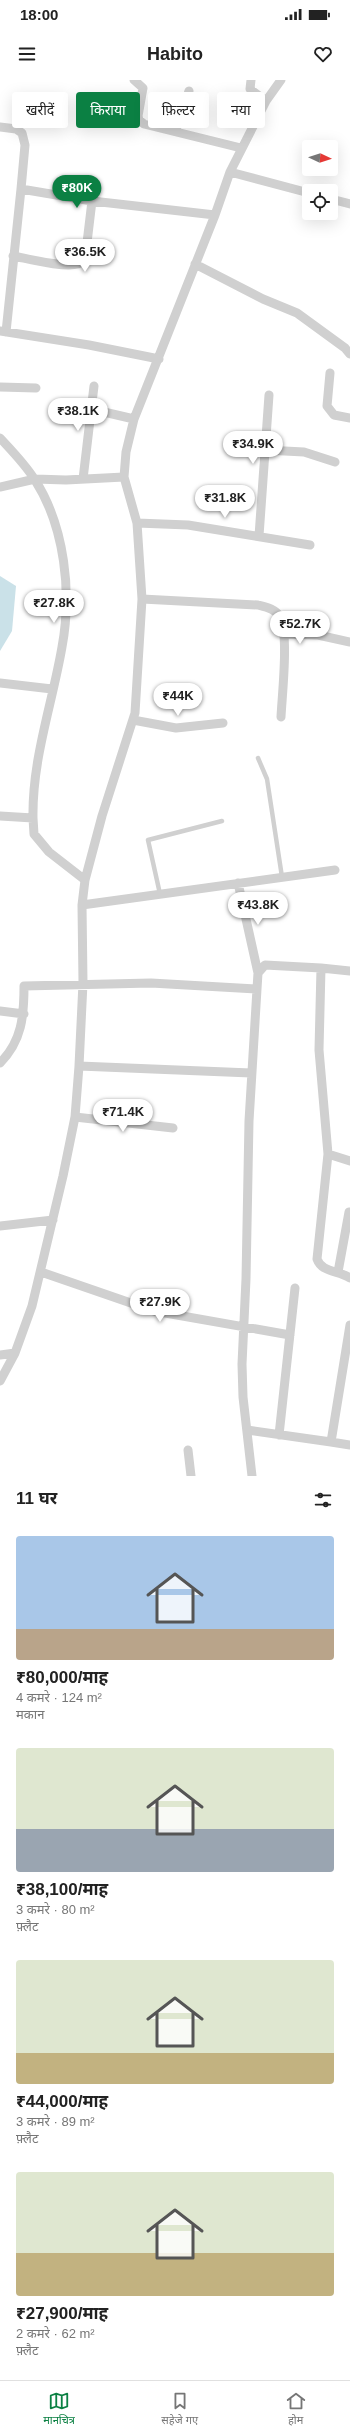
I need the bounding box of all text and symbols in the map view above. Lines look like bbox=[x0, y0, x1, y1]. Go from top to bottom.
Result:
text: 18:00 bbox=[20, 6, 58, 23]
icon: menu bbox=[16, 43, 38, 65]
icon: heart bbox=[312, 43, 334, 65]
text: Habito bbox=[147, 44, 203, 64]
chip: खरीदें bbox=[12, 92, 68, 128]
chip: किराया bbox=[76, 92, 140, 128]
chip: फ़िल्टर bbox=[148, 92, 209, 128]
chip: नया bbox=[217, 92, 265, 128]
north arrow bbox=[302, 140, 338, 176]
map controls bbox=[302, 140, 338, 220]
pin: ₹80K bbox=[53, 175, 101, 209]
text: ₹80K bbox=[61, 180, 93, 195]
button: locate bbox=[302, 184, 338, 220]
pin: ₹36.5K bbox=[52, 239, 118, 273]
text: ₹36.5K bbox=[64, 244, 106, 259]
pin: ₹38.1K bbox=[45, 398, 111, 432]
text: ₹38.1K bbox=[57, 403, 99, 418]
pin: ₹34.9K bbox=[220, 431, 286, 465]
text: ₹34.9K bbox=[232, 436, 274, 451]
pin: ₹31.8K bbox=[192, 485, 258, 519]
text: ₹31.8K bbox=[204, 490, 246, 505]
pin: ₹27.8K bbox=[21, 590, 87, 624]
text: ₹27.8K bbox=[33, 595, 75, 610]
pin: ₹52.7K bbox=[267, 611, 333, 645]
text: ₹52.7K bbox=[279, 616, 321, 631]
pin: ₹44K bbox=[154, 683, 202, 717]
text: ₹44K bbox=[162, 688, 194, 703]
pin: ₹43.8K bbox=[225, 892, 291, 926]
text: ₹43.8K bbox=[237, 897, 279, 912]
pin: ₹71.4K bbox=[90, 1099, 156, 1133]
text: ₹71.4K bbox=[102, 1104, 144, 1119]
pin: ₹27.9K bbox=[127, 1289, 193, 1323]
text: ₹27.9K bbox=[139, 1294, 181, 1309]
text: 11 घर bbox=[16, 1489, 57, 1508]
icon: filters bbox=[312, 1489, 334, 1511]
icon: home bbox=[139, 1562, 211, 1634]
text: ₹80,000/माह bbox=[16, 1668, 108, 1687]
text: 4 कमरे · 124 m² bbox=[16, 1690, 102, 1705]
text: मकान bbox=[16, 1707, 44, 1722]
icon: home bbox=[139, 1774, 211, 1846]
text: ₹38,100/माह bbox=[16, 1880, 108, 1899]
text: 3 कमरे · 80 m² bbox=[16, 1902, 95, 1917]
text: फ़्लैट bbox=[16, 1919, 39, 1934]
icon: home bbox=[139, 1986, 211, 2058]
text: ₹44,000/माह bbox=[16, 2092, 108, 2111]
text: 3 कमरे · 89 m² bbox=[16, 2114, 95, 2129]
text: फ़्लैट bbox=[16, 2131, 39, 2146]
icon: home bbox=[139, 2198, 211, 2270]
text: ₹27,900/माह bbox=[16, 2304, 108, 2323]
text: 2 कमरे · 62 m² bbox=[16, 2326, 95, 2341]
text: फ़्लैट bbox=[16, 2343, 39, 2358]
tab: मानचित्र bbox=[43, 2390, 75, 2428]
tab: सहेजे गए bbox=[161, 2390, 198, 2428]
tab: होम bbox=[285, 2390, 307, 2428]

